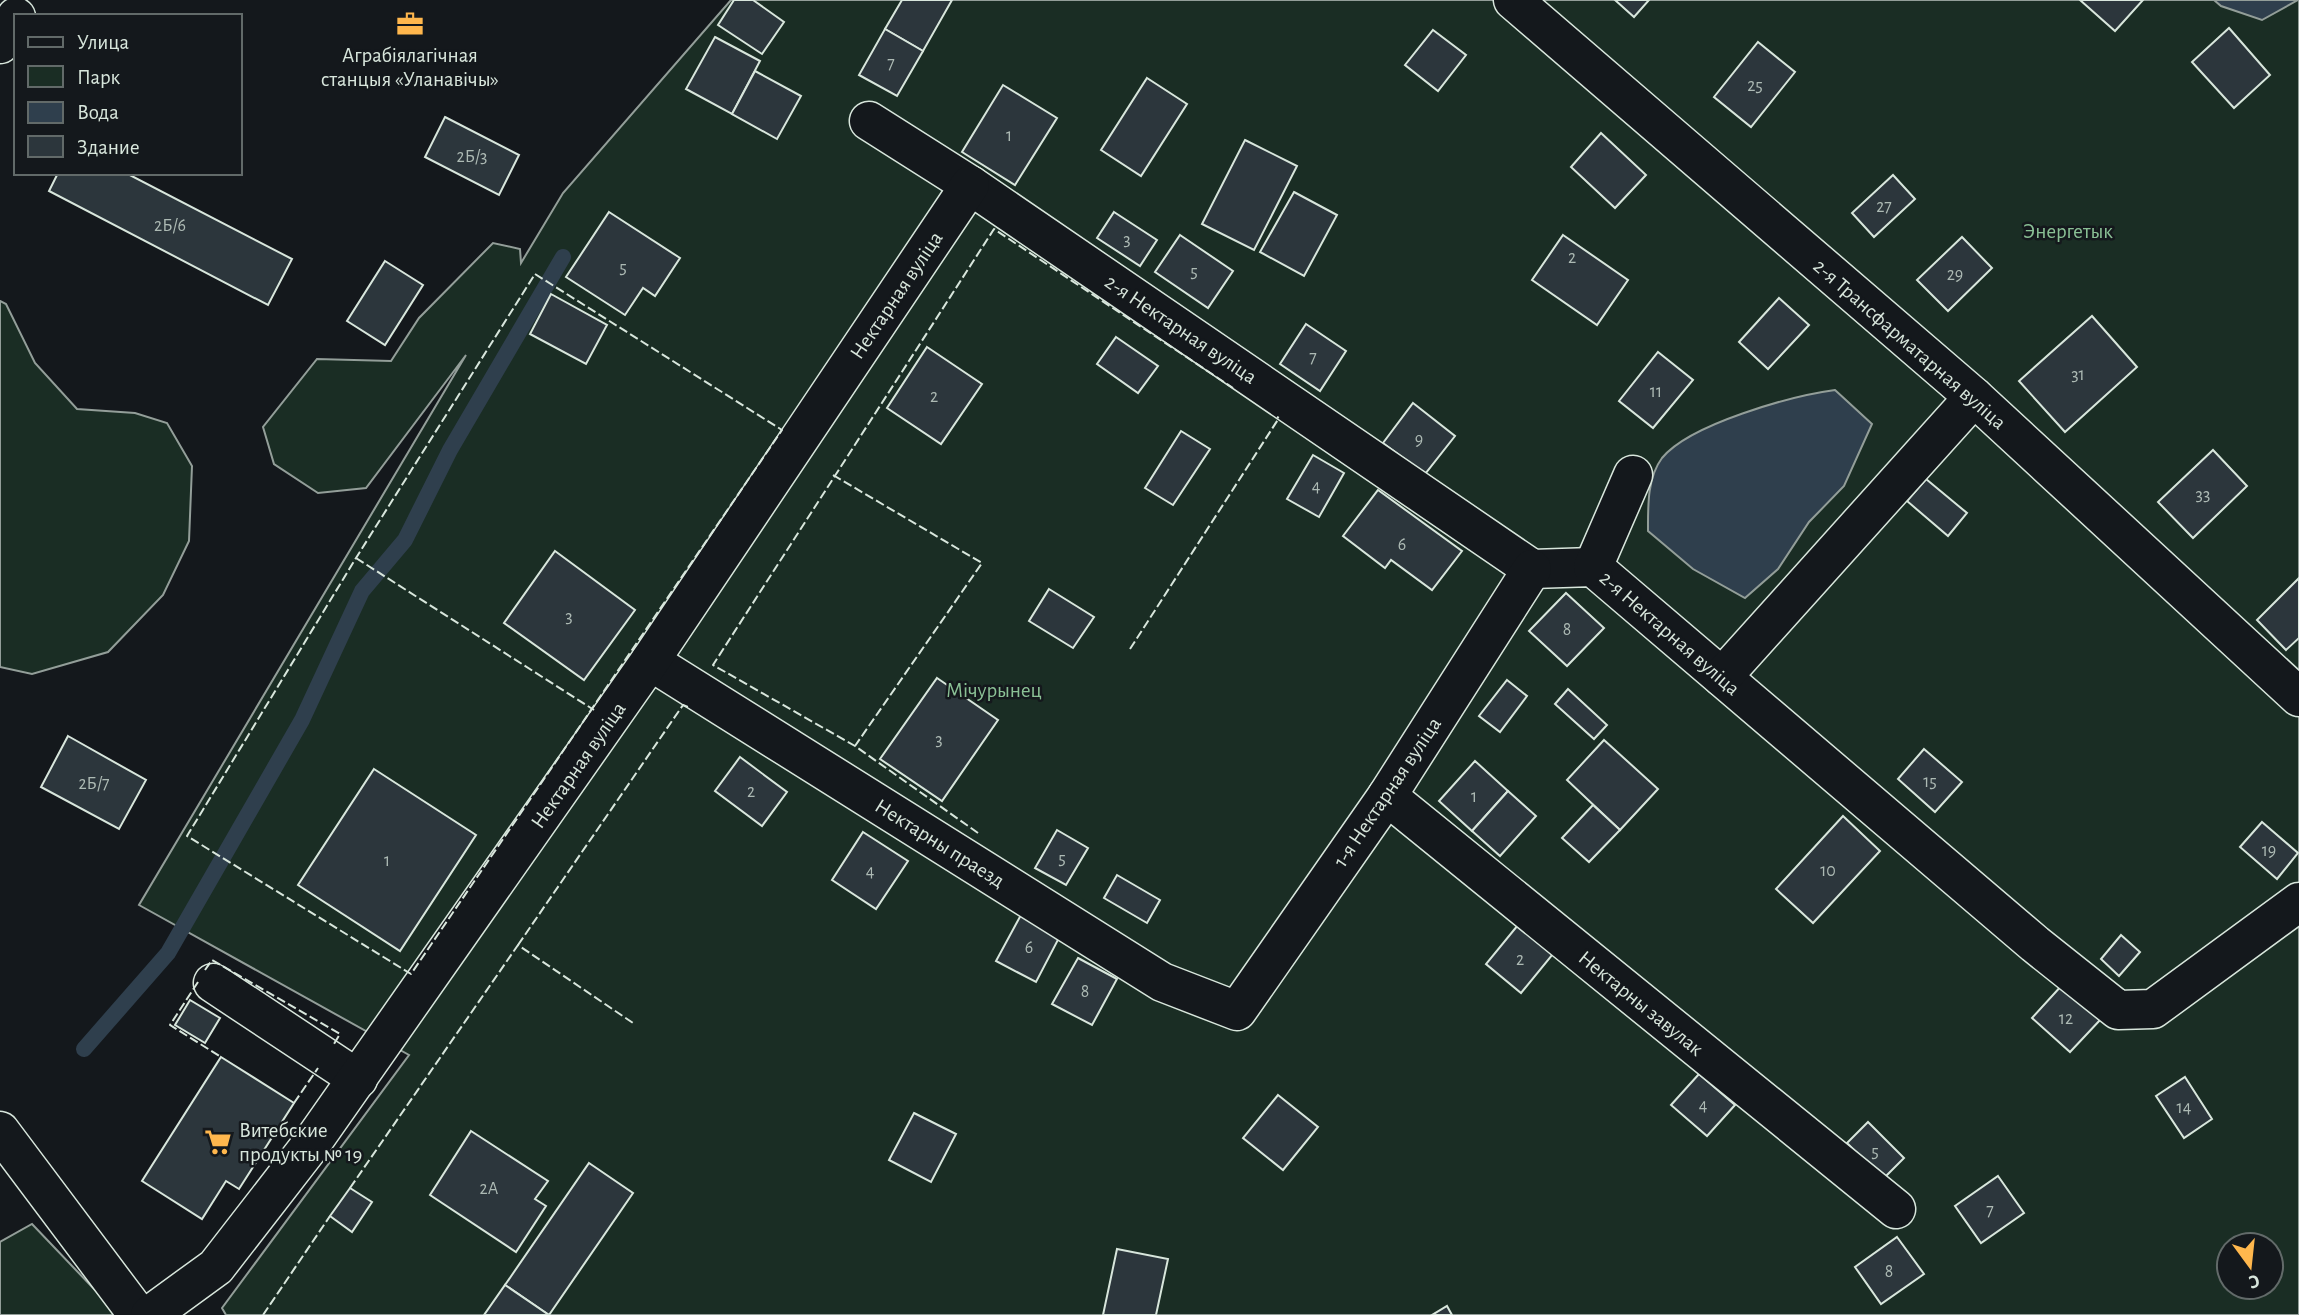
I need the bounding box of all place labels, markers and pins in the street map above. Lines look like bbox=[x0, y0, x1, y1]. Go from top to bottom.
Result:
office icon: Аграбіялагічная станцыя «Уланавічы» bbox=[395, 9, 425, 39]
place label: Аграбіялагічная станцыя «Уланавічы» bbox=[321, 45, 499, 90]
place label: Витебские продукты № 19 bbox=[239, 1120, 362, 1165]
supermarket icon: Витебские продукты № 19 bbox=[203, 1127, 233, 1157]

